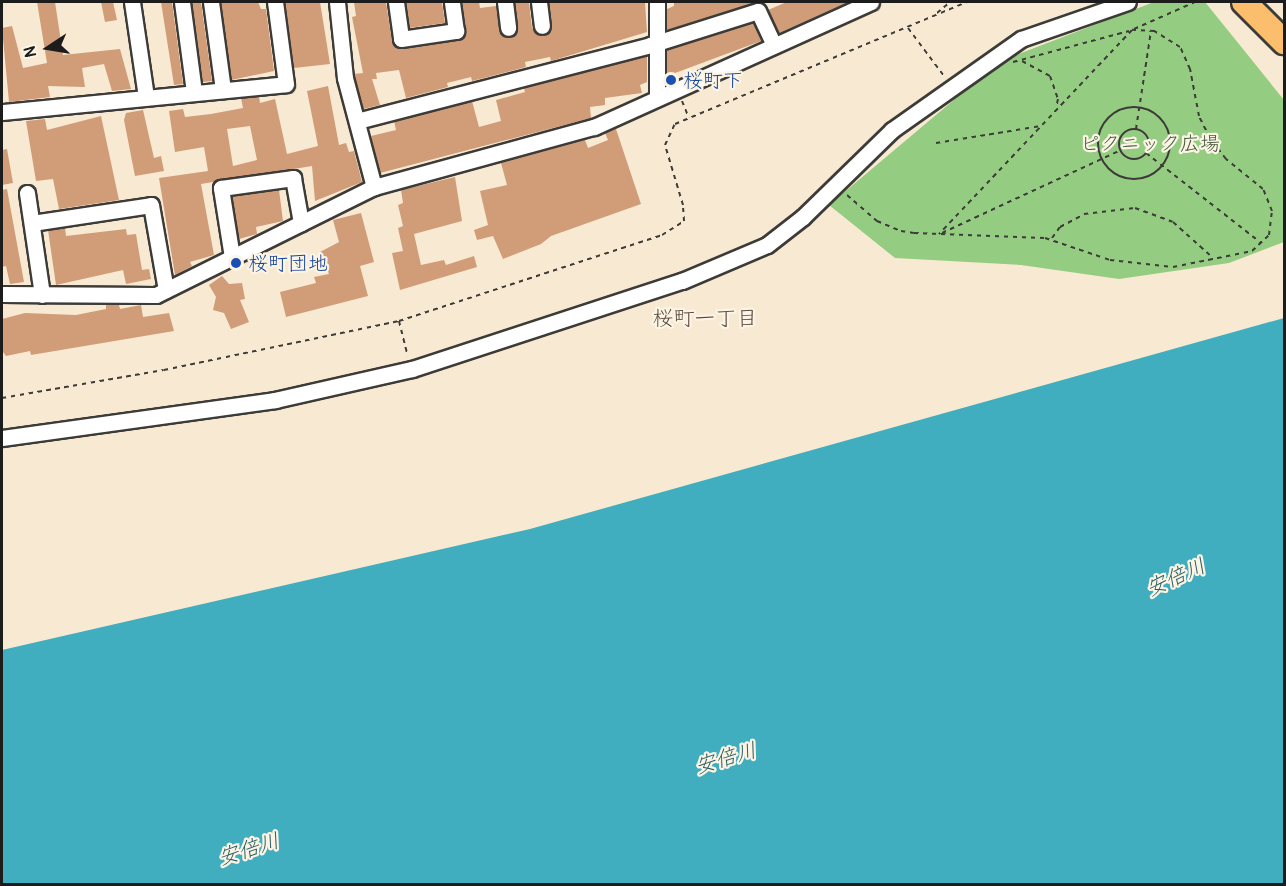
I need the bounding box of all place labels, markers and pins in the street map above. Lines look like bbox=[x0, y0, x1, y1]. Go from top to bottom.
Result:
place label: 桜町下 bbox=[683, 68, 743, 92]
marker: 桜町下 bbox=[664, 73, 678, 87]
place label: 桜町団地 bbox=[248, 251, 328, 275]
marker: 桜町団地 bbox=[229, 256, 243, 270]

